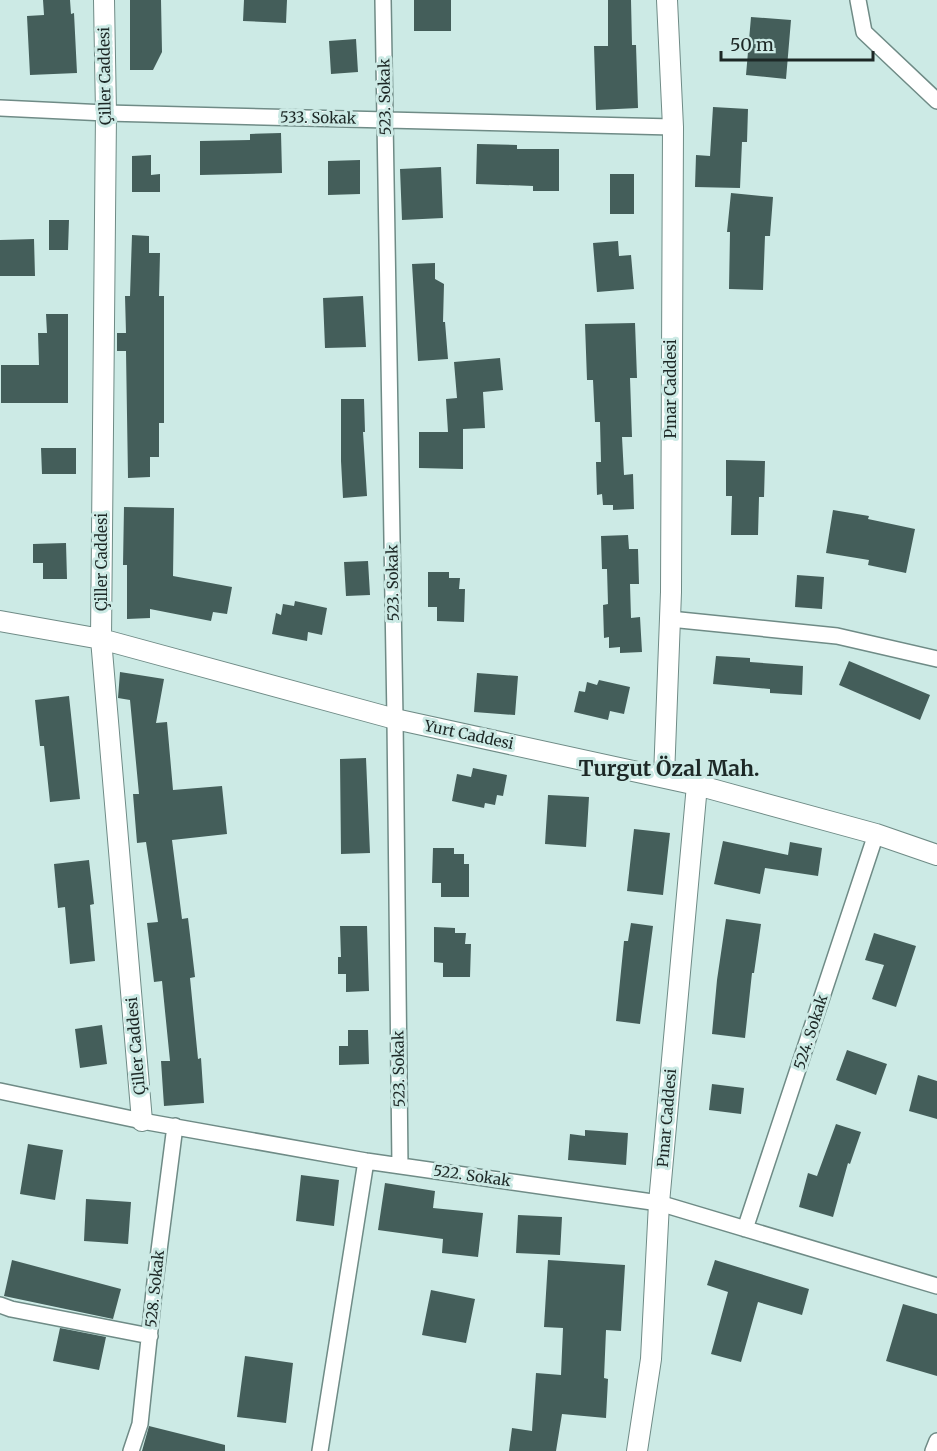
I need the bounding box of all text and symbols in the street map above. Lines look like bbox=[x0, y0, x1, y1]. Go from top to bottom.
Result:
scale bar bbox=[721, 24, 872, 62]
street label: Çiller Caddesi bbox=[94, 27, 115, 125]
text: 50 m bbox=[730, 33, 774, 56]
street label: 523. Sokak bbox=[374, 58, 395, 135]
street label: 533. Sokak bbox=[280, 107, 357, 128]
street label: Pınar Caddesi bbox=[661, 339, 680, 439]
street label: Çiller Caddesi bbox=[92, 513, 111, 611]
street label: 523. Sokak bbox=[382, 544, 403, 621]
street label: Yurt Caddesi bbox=[422, 716, 516, 753]
district label: Turgut Özal Mah. bbox=[578, 755, 760, 782]
street label: 524. Sokak bbox=[790, 992, 832, 1072]
street label: Çiller Caddesi bbox=[122, 996, 149, 1096]
street label: 523. Sokak bbox=[388, 1030, 409, 1107]
street label: Pınar Caddesi bbox=[653, 1068, 680, 1168]
street label: 522. Sokak bbox=[432, 1161, 512, 1190]
street label: 528. Sokak bbox=[141, 1249, 168, 1329]

